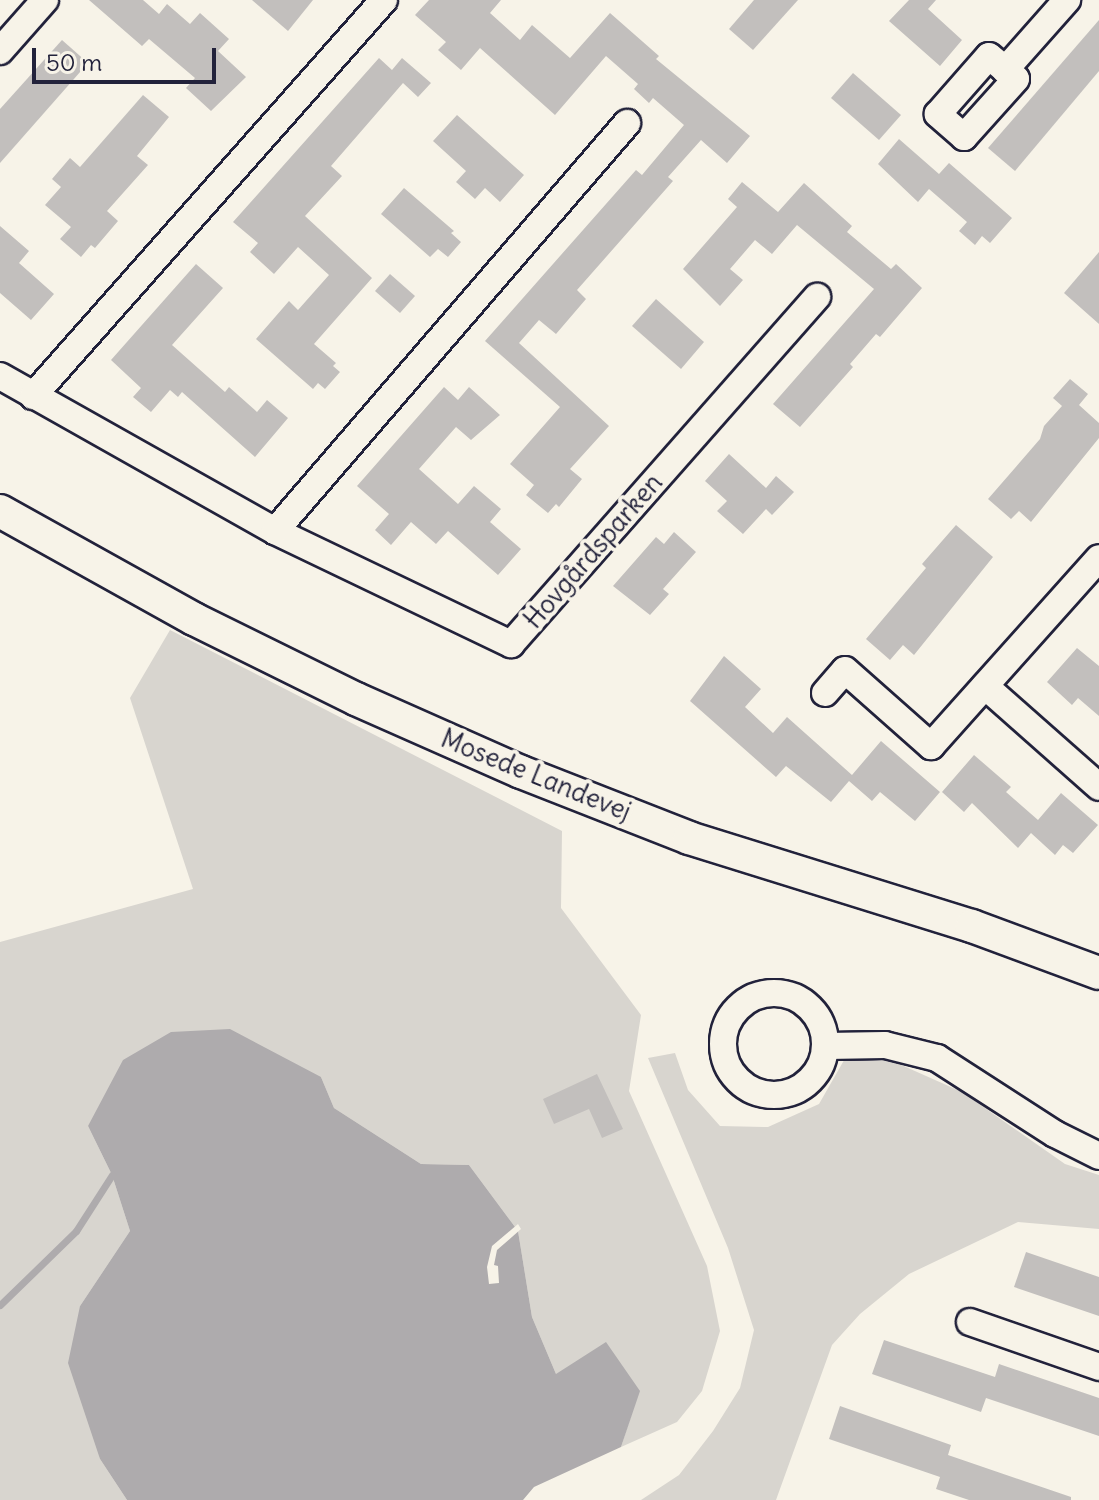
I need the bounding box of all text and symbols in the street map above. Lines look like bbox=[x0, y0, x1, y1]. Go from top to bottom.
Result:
scale bar bbox=[36, 32, 220, 82]
text: 50 m bbox=[46, 47, 102, 77]
street label: Hovgårdsparken bbox=[517, 467, 669, 635]
street label: Mosede Landevej bbox=[436, 723, 636, 827]

